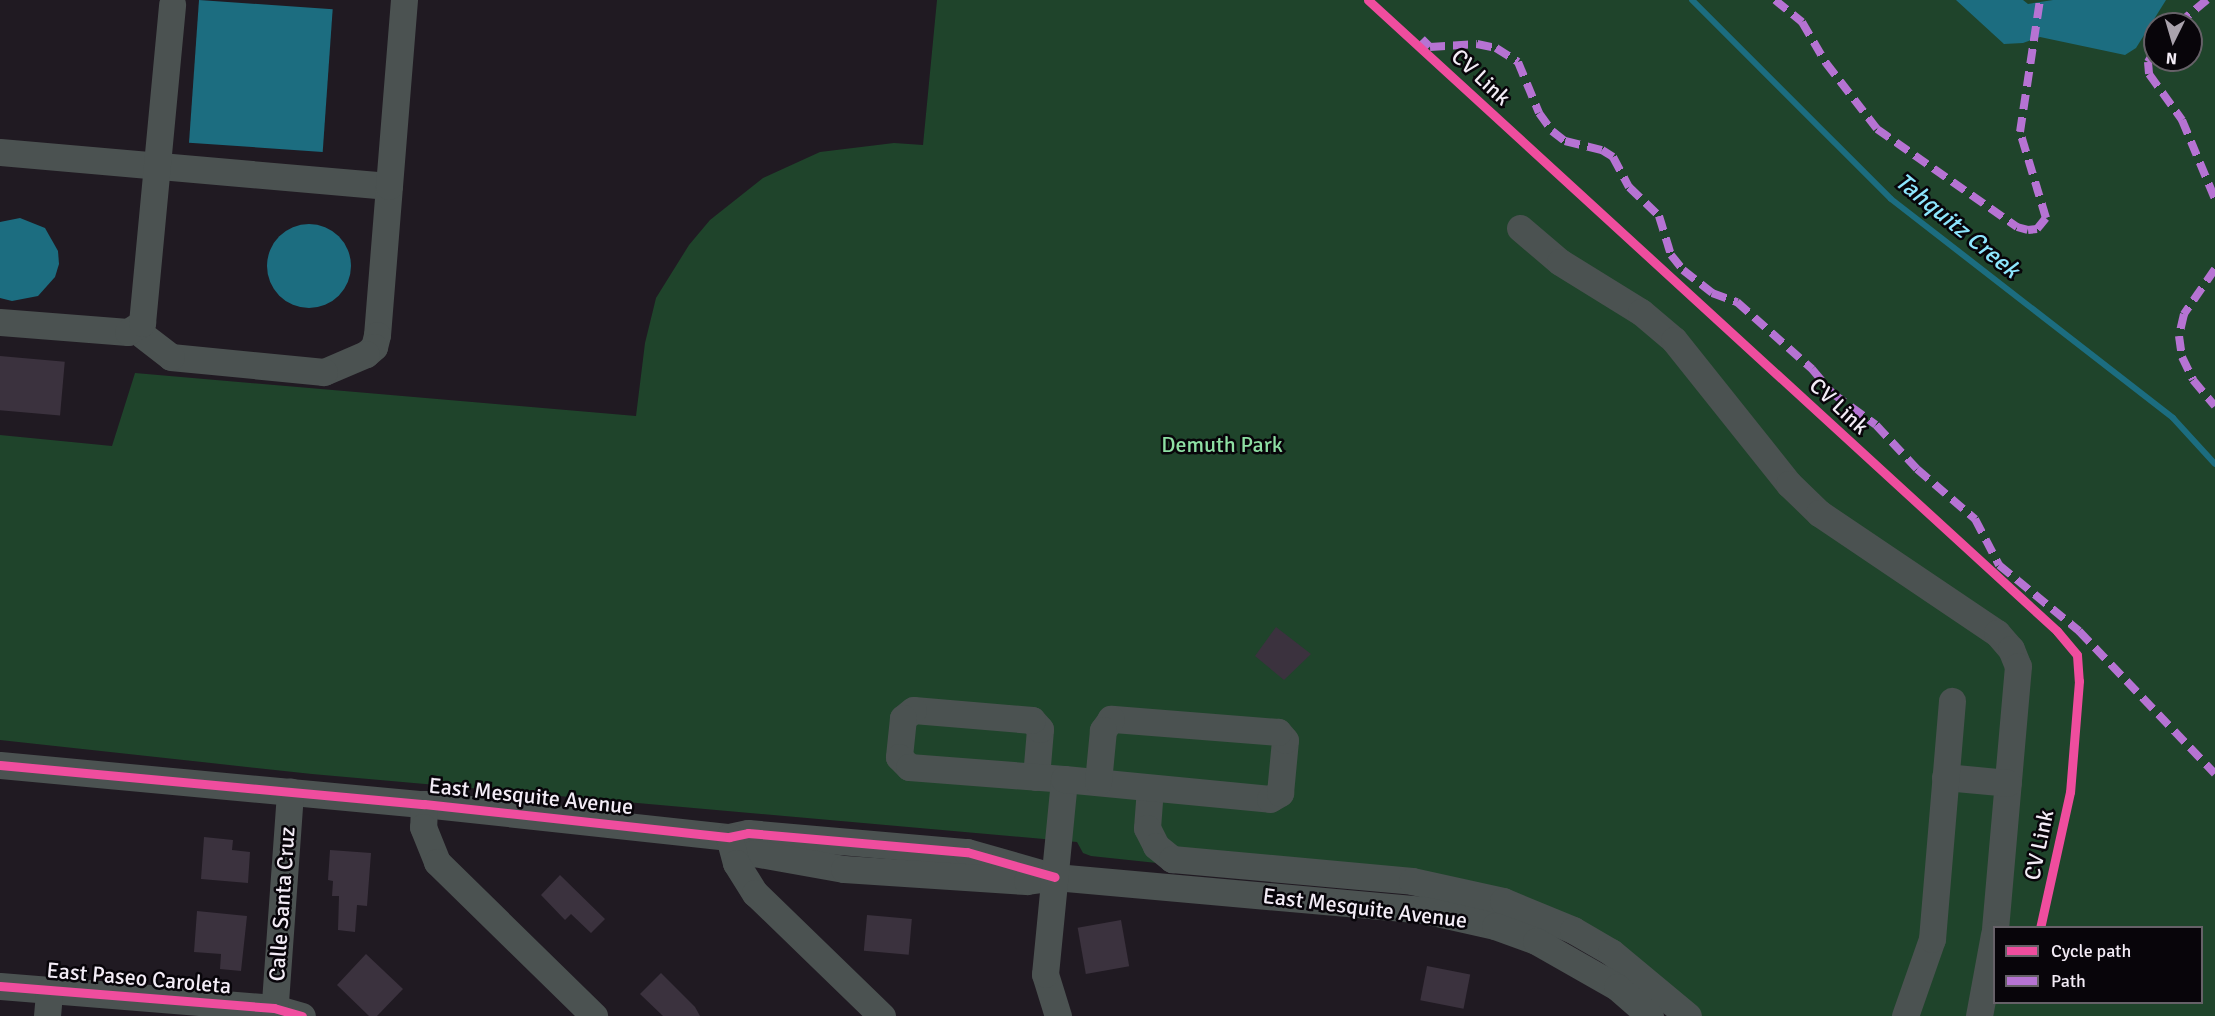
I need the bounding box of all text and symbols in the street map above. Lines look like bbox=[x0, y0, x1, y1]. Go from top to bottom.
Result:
north arrow bbox=[2143, 12, 2203, 72]
street label: CV Link bbox=[1446, 43, 1516, 111]
text: N bbox=[2165, 47, 2178, 68]
water label: Tahquitz Creek bbox=[1889, 167, 2025, 285]
street label: CV Link bbox=[1804, 372, 1874, 440]
park label: Demuth Park bbox=[1161, 432, 1283, 458]
street label: East Mesquite Avenue bbox=[427, 772, 635, 820]
street label: CV Link bbox=[2019, 807, 2059, 883]
street label: Calle Santa Cruz bbox=[263, 826, 301, 982]
street label: East Mesquite Avenue bbox=[1261, 882, 1469, 934]
legend bbox=[1993, 926, 2203, 1004]
text: Cycle path bbox=[2051, 940, 2131, 962]
street label: East Paseo Caroleta bbox=[46, 957, 232, 999]
text: Path bbox=[2051, 970, 2086, 992]

